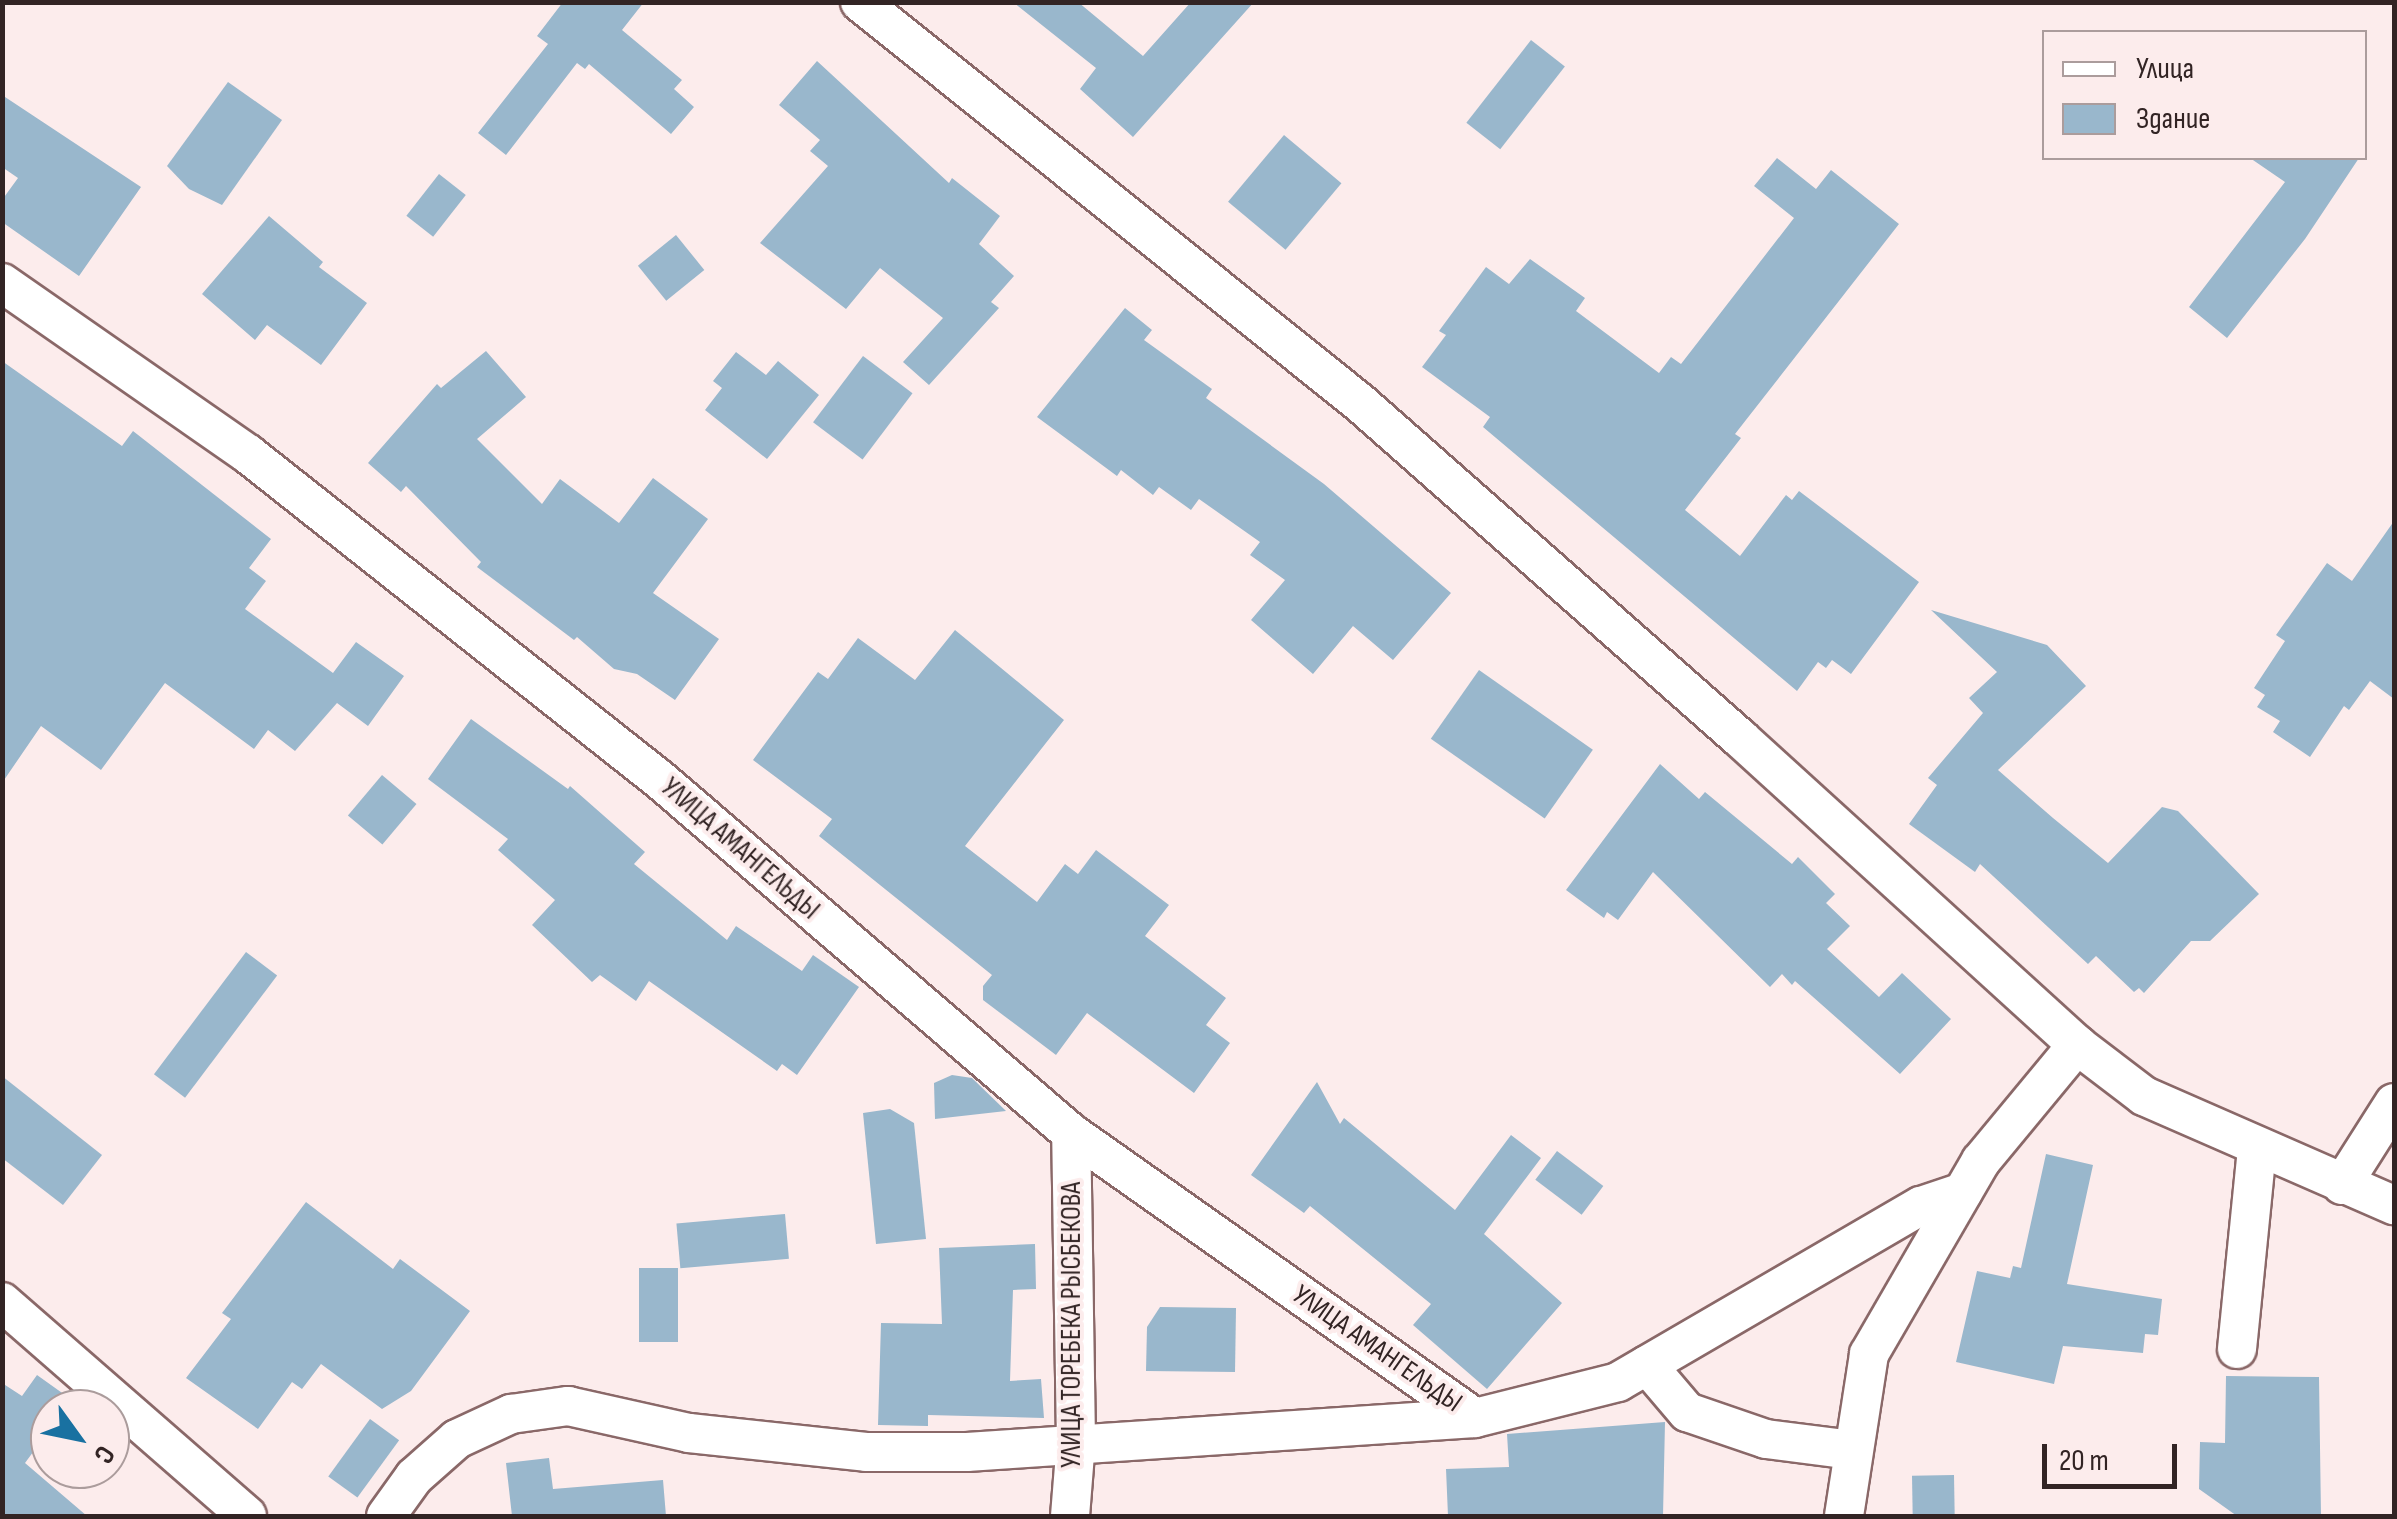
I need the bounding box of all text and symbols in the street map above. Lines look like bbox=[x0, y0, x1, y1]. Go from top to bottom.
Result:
legend bbox=[2042, 30, 2367, 160]
text: Улица bbox=[2136, 51, 2194, 87]
text: Здание bbox=[2136, 101, 2210, 137]
street label: УЛИЦА АМАНГЕЛЬДЫ bbox=[654, 771, 826, 927]
street label: УЛИЦА ТОРЕБЕКА РЫСБЕКОВА bbox=[1055, 1182, 1089, 1468]
street label: УЛИЦА АМАНГЕЛЬДЫ bbox=[1286, 1278, 1468, 1420]
north arrow bbox=[30, 1389, 130, 1489]
scale bar bbox=[2047, 1424, 2182, 1486]
text: С bbox=[86, 1440, 122, 1470]
text: 20 m bbox=[2059, 1443, 2109, 1479]

